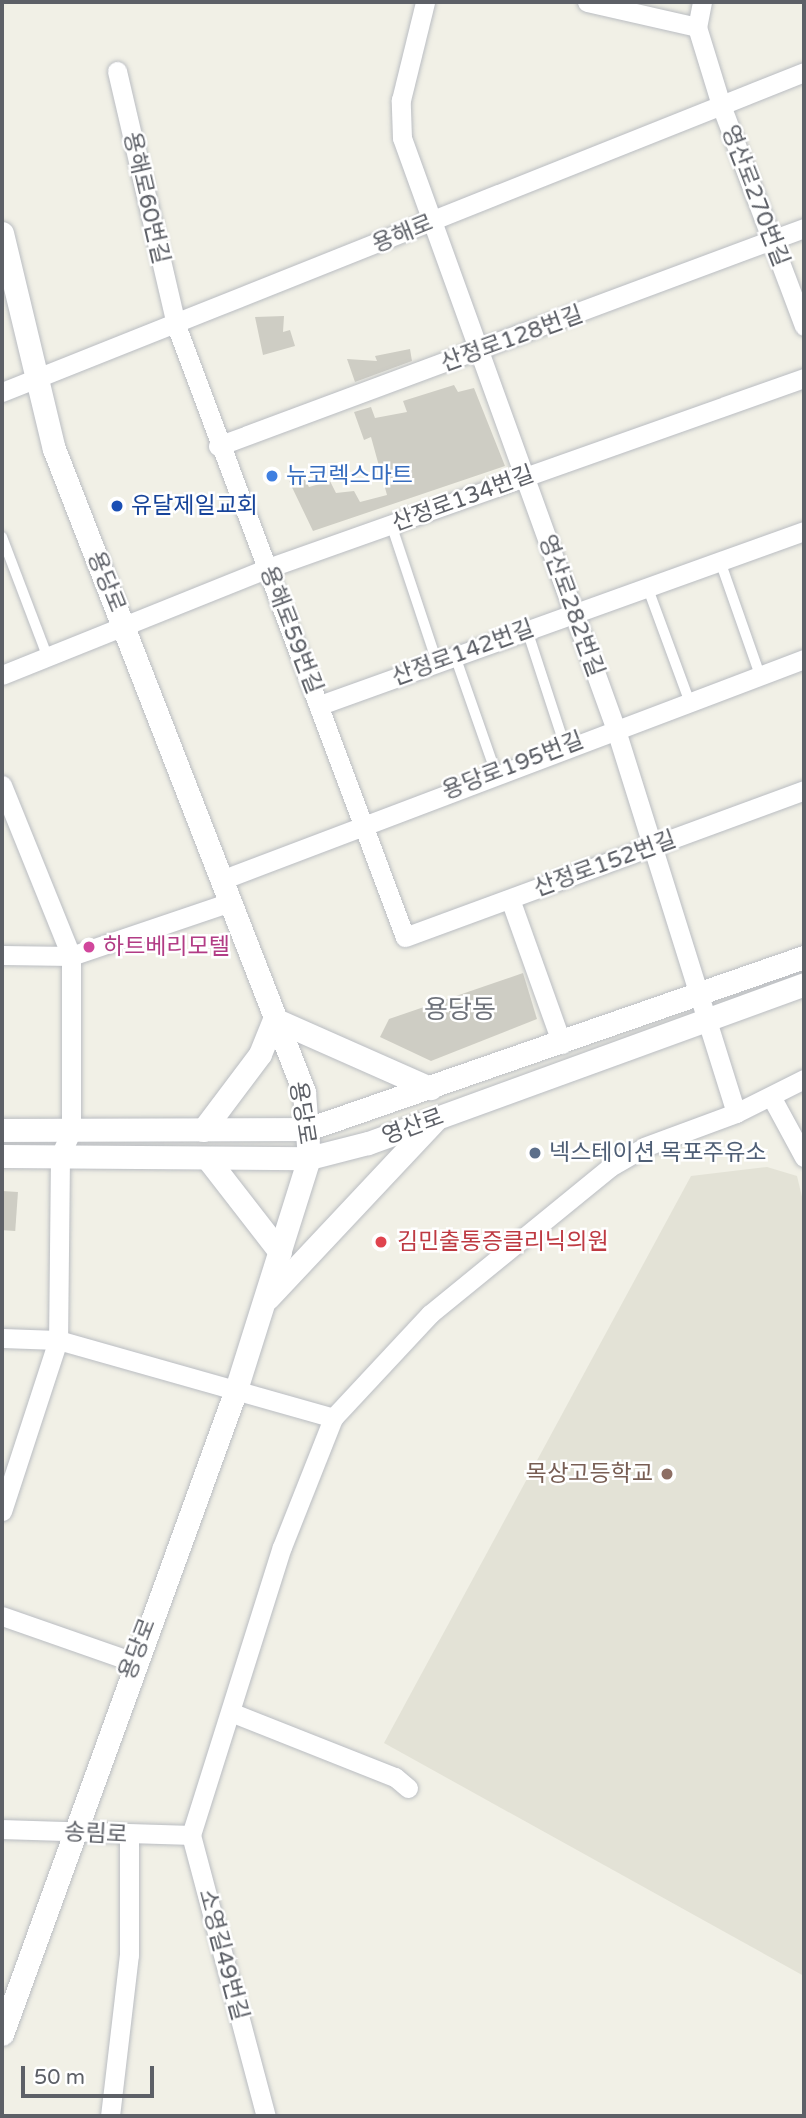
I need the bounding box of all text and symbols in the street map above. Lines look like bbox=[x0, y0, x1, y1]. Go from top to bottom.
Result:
street label: 영산로270번길 bbox=[715, 121, 795, 271]
street label: 용해로60번길 bbox=[117, 129, 175, 267]
street label: 용해로 bbox=[368, 209, 438, 259]
street label: 산정로128번길 bbox=[437, 301, 587, 377]
street label: 산정로134번길 bbox=[388, 461, 538, 537]
place label: 뉴코렉스마트 bbox=[286, 462, 413, 490]
marker: 뉴코렉스마트 bbox=[264, 468, 280, 484]
place label: 유달제일교회 bbox=[131, 492, 258, 520]
marker: 유달제일교회 bbox=[109, 498, 125, 514]
street label: 영산로282번길 bbox=[533, 531, 609, 681]
street label: 용당로 bbox=[81, 547, 131, 617]
street label: 용해로59번길 bbox=[254, 562, 328, 698]
street label: 산정로142번길 bbox=[388, 615, 538, 691]
street label: 용당로195번길 bbox=[438, 726, 588, 806]
street label: 산정로152번길 bbox=[530, 826, 680, 902]
place label: 하트베리모텔 bbox=[103, 933, 230, 961]
marker: 하트베리모텔 bbox=[81, 939, 97, 955]
district label: 용당동 bbox=[424, 994, 496, 1026]
street label: 용당로 bbox=[283, 1079, 321, 1147]
street label: 영산로 bbox=[378, 1103, 448, 1151]
place label: 넥스테이션 목포주유소 bbox=[549, 1139, 767, 1167]
marker: 넥스테이션 목포주유소 bbox=[527, 1145, 543, 1161]
place label: 김민출통증클리닉의원 bbox=[397, 1228, 609, 1256]
marker: 김민출통증클리닉의원 bbox=[371, 1232, 391, 1252]
place label: 목상고등학교 bbox=[526, 1460, 653, 1488]
marker: 목상고등학교 bbox=[659, 1466, 675, 1482]
street label: 용당로 bbox=[114, 1614, 162, 1684]
street label: 송림로 bbox=[64, 1819, 128, 1849]
street label: 소영길49번길 bbox=[192, 1886, 254, 2024]
scale bar bbox=[24, 2052, 158, 2096]
text: 50 m bbox=[34, 2065, 85, 2090]

